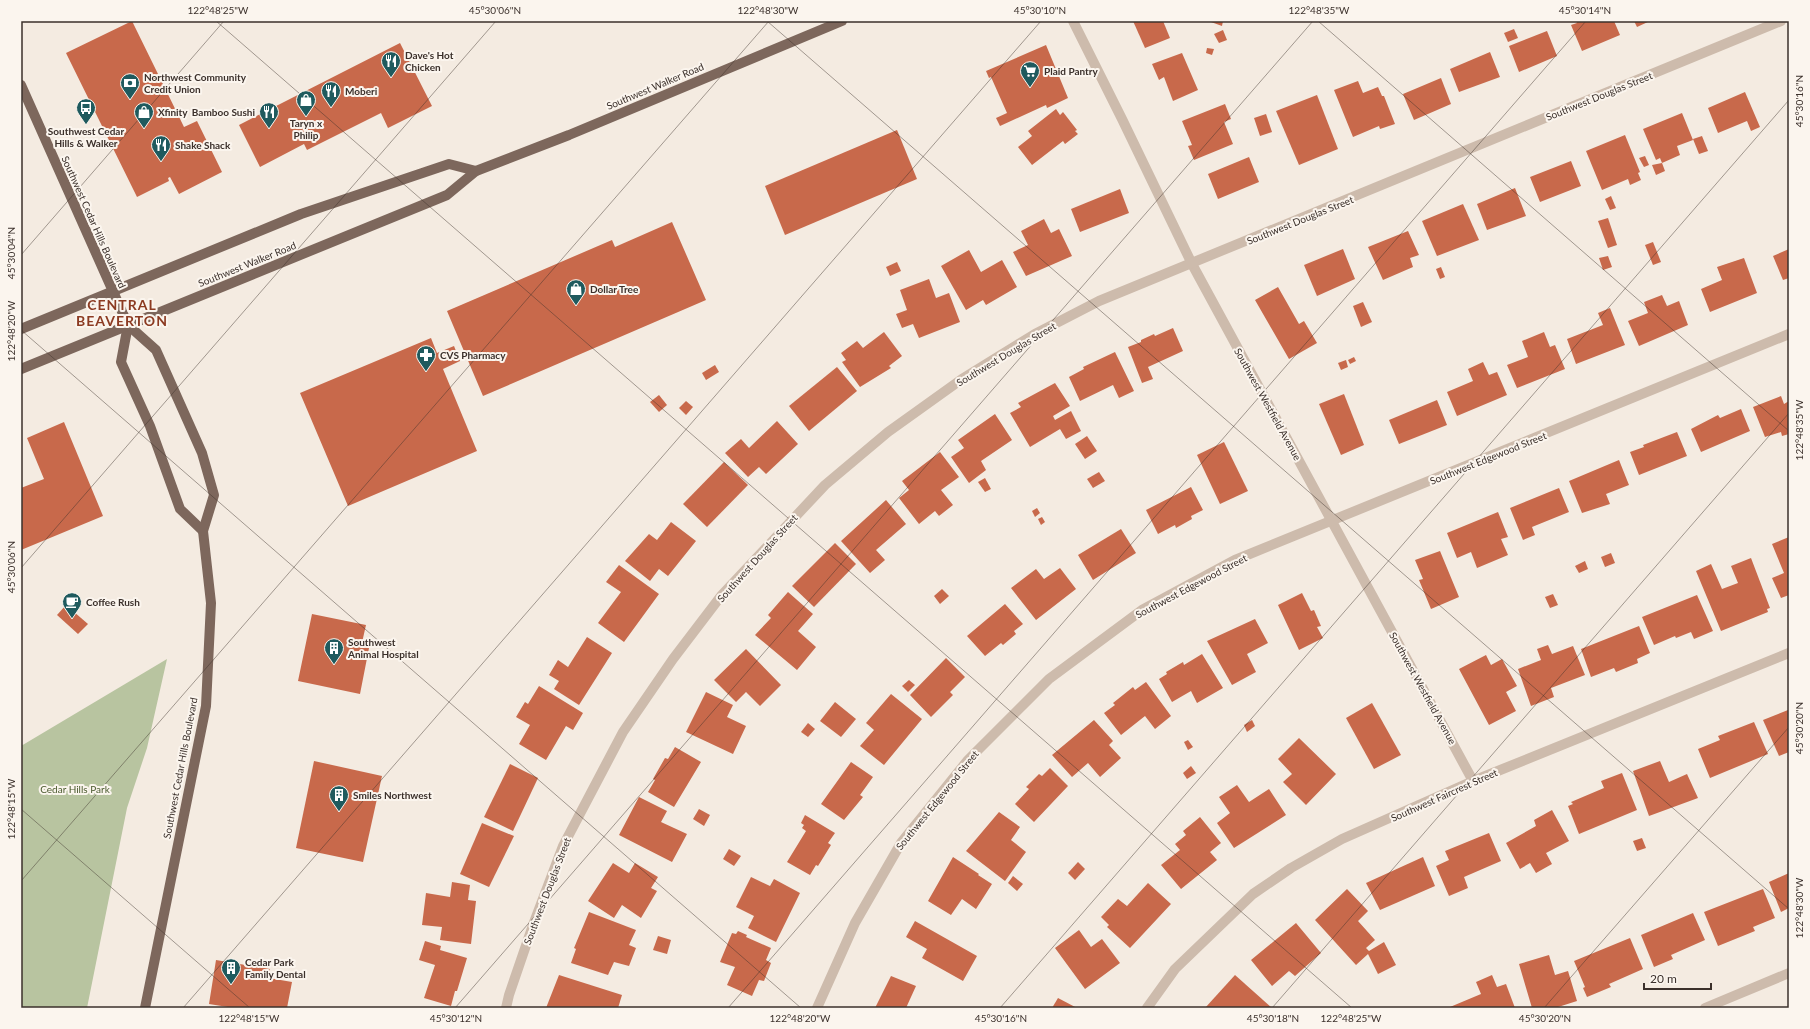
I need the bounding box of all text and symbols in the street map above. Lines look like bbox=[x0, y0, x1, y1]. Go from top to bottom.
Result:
text: 122°48'25"W bbox=[188, 4, 249, 16]
text: 45°30'06"N bbox=[469, 4, 521, 16]
text: 122°48'30"W bbox=[738, 4, 799, 16]
text: 45°30'10"N bbox=[1014, 4, 1066, 16]
text: 122°48'35"W bbox=[1289, 4, 1350, 16]
text: 45°30'14"N bbox=[1559, 4, 1611, 16]
place label: Dave's Hot Chicken bbox=[405, 49, 454, 73]
restaurant icon: Dave's Hot Chicken bbox=[380, 50, 402, 78]
street label: Southwest Walker Road bbox=[605, 60, 705, 112]
supermarket icon: Plaid Pantry bbox=[1019, 60, 1041, 88]
place label: Plaid Pantry bbox=[1044, 65, 1099, 77]
street label: Southwest Douglas Street bbox=[1544, 69, 1654, 123]
place label: Northwest Community Credit Union bbox=[144, 71, 247, 95]
bank icon: Northwest Community Credit Union bbox=[119, 72, 141, 100]
text: 45°30'16"N bbox=[1793, 75, 1805, 127]
restaurant icon: Moberi bbox=[320, 80, 342, 108]
place label: Moberi bbox=[345, 85, 378, 97]
shop icon: Taryn x Philip bbox=[295, 89, 317, 117]
bus stop icon: Southwest Cedar Hills & Walker bbox=[75, 97, 97, 125]
shop icon: Xfinity bbox=[133, 101, 155, 129]
restaurant icon: Bamboo Sushi bbox=[258, 101, 280, 129]
place label: Xfinity bbox=[158, 106, 188, 118]
place label: Bamboo Sushi bbox=[192, 106, 255, 118]
place label: Taryn x Philip bbox=[290, 117, 323, 141]
place label: Southwest Cedar Hills & Walker bbox=[48, 125, 124, 149]
restaurant icon: Shake Shack bbox=[150, 134, 172, 162]
place label: Shake Shack bbox=[175, 139, 231, 151]
street label: Southwest Cedar Hills Boulevard bbox=[59, 154, 129, 290]
street label: Southwest Douglas Street bbox=[1245, 193, 1355, 247]
text: 45°30'04"N bbox=[5, 227, 17, 279]
street label: Southwest Walker Road bbox=[196, 239, 298, 289]
shop icon: Dollar Tree bbox=[565, 278, 587, 306]
place label: Dollar Tree bbox=[590, 283, 639, 295]
district label: CENTRAL BEAVERTON bbox=[76, 296, 168, 329]
text: 122°48'20"W bbox=[5, 300, 17, 361]
street label: Southwest Douglas Street bbox=[954, 319, 1058, 388]
pharmacy icon: CVS Pharmacy bbox=[415, 344, 437, 372]
street label: Southwest Westfield Avenue bbox=[1232, 346, 1304, 462]
place label: CVS Pharmacy bbox=[440, 349, 506, 361]
text: 122°48'35"W bbox=[1793, 399, 1805, 460]
street label: Southwest Edgewood Street bbox=[1428, 429, 1548, 487]
street label: Southwest Douglas Street bbox=[714, 511, 800, 604]
text: 45°30'06"N bbox=[5, 541, 17, 593]
street label: Southwest Edgewood Street bbox=[1133, 551, 1249, 621]
cafe icon: Coffee Rush bbox=[61, 591, 83, 619]
place label: Coffee Rush bbox=[86, 596, 140, 608]
street label: Southwest Westfield Avenue bbox=[1387, 630, 1459, 746]
place label: Southwest Animal Hospital bbox=[347, 636, 419, 660]
building icon: Southwest Animal Hospital bbox=[323, 637, 345, 665]
street label: Southwest Cedar Hills Boulevard bbox=[160, 696, 200, 840]
text: 45°30'20"N bbox=[1793, 702, 1805, 754]
street label: Southwest Edgewood Street bbox=[893, 748, 981, 852]
street label: Southwest Faircrest Street bbox=[1389, 766, 1500, 824]
text: 122°48'15"W bbox=[5, 778, 17, 839]
park label: Cedar Hills Park bbox=[40, 783, 111, 795]
building icon: Smiles Northwest bbox=[328, 784, 350, 812]
place label: Smiles Northwest bbox=[353, 789, 432, 801]
street label: Southwest Douglas Street bbox=[521, 835, 573, 946]
text: 122°48'30"W bbox=[1793, 877, 1805, 938]
place label: Cedar Park Family Dental bbox=[245, 956, 306, 980]
building icon: Cedar Park Family Dental bbox=[220, 957, 242, 985]
scale bar bbox=[1644, 965, 1711, 991]
text: 20 m bbox=[1650, 971, 1677, 986]
text: 122°48'15"W bbox=[219, 1012, 280, 1024]
text: 45°30'12"N bbox=[430, 1012, 482, 1024]
text: 122°48'20"W bbox=[770, 1012, 831, 1024]
text: 45°30'16"N bbox=[975, 1012, 1027, 1024]
text: 45°30'18"N bbox=[1247, 1012, 1299, 1024]
text: 122°48'25"W bbox=[1321, 1012, 1382, 1024]
text: 45°30'20"N bbox=[1519, 1012, 1571, 1024]

